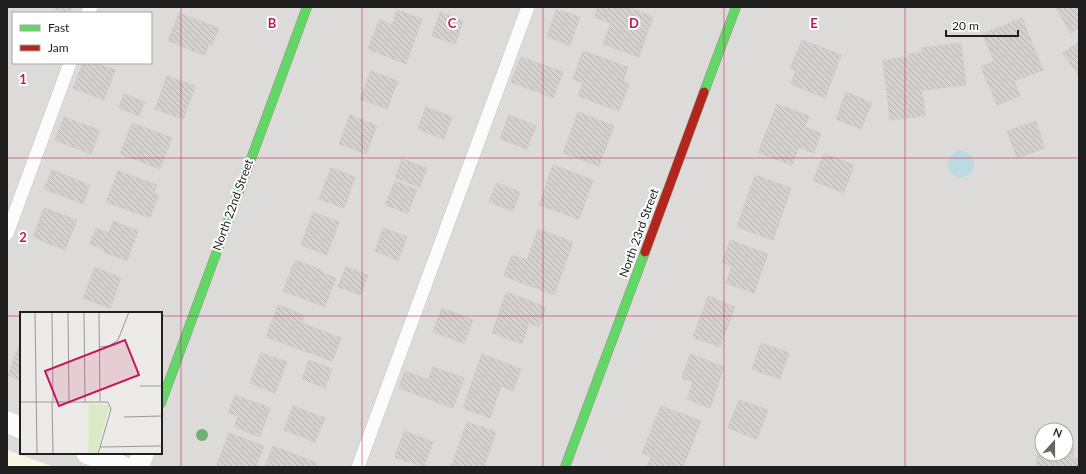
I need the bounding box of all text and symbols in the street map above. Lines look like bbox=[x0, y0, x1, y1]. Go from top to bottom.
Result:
legend bbox=[12, 12, 152, 64]
scale bar bbox=[946, 12, 1018, 38]
text: B bbox=[268, 15, 277, 31]
text: C bbox=[448, 15, 457, 31]
text: D bbox=[629, 15, 639, 31]
text: E bbox=[810, 15, 818, 31]
text: 20 m bbox=[952, 18, 979, 33]
text: Fast bbox=[48, 20, 70, 35]
text: Jam bbox=[48, 40, 69, 55]
text: 1 bbox=[19, 71, 27, 87]
street label: North 22nd Street bbox=[209, 156, 256, 253]
street label: North 23rd Street bbox=[615, 186, 662, 279]
text: 2 bbox=[19, 229, 27, 245]
inset map bbox=[20, 312, 162, 454]
north arrow bbox=[1034, 422, 1074, 462]
text: N bbox=[1051, 425, 1064, 440]

